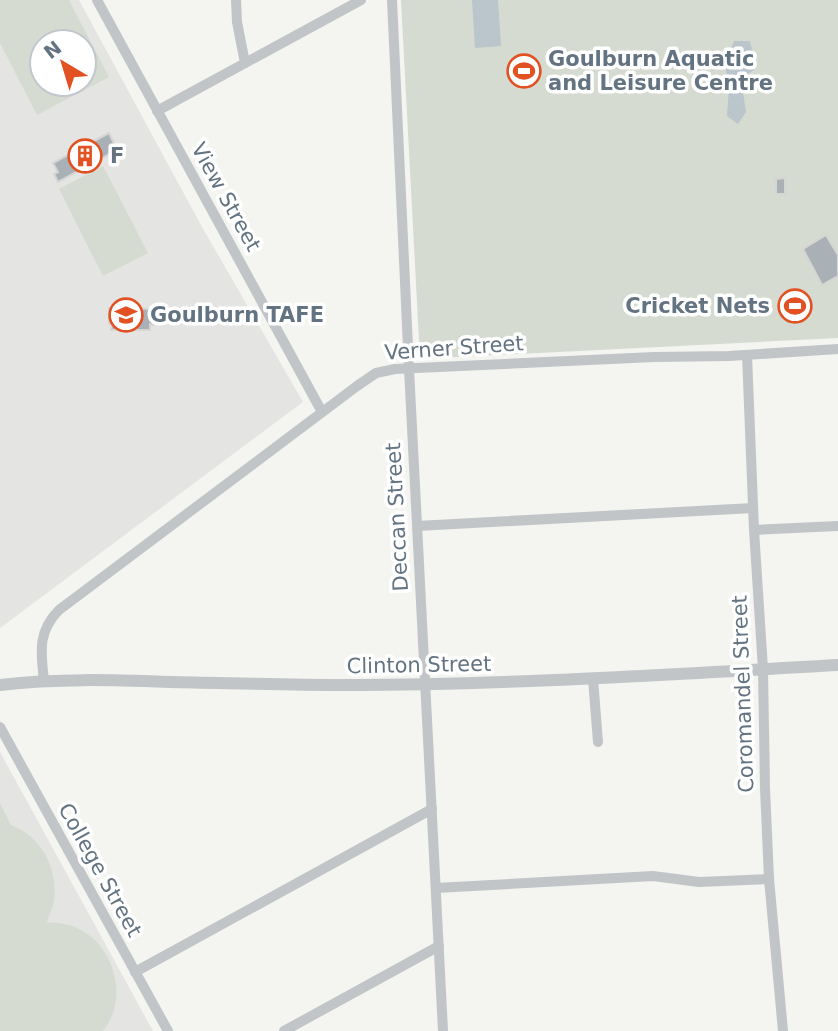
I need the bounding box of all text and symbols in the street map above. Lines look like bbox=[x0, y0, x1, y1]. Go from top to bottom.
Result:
north arrow bbox=[28, 28, 98, 98]
text: N bbox=[39, 36, 66, 63]
place label: Goulburn Aquatic and Leisure Centre bbox=[548, 47, 773, 95]
sports icon: Goulburn Aquatic and Leisure Centre bbox=[505, 52, 543, 90]
building icon: F bbox=[66, 137, 104, 175]
street label: View Street bbox=[186, 139, 266, 255]
place label: F bbox=[110, 144, 124, 168]
sports icon: Cricket Nets bbox=[776, 287, 814, 325]
place label: Cricket Nets bbox=[625, 294, 770, 318]
school or university icon: Goulburn TAFE bbox=[107, 296, 145, 334]
place label: Goulburn TAFE bbox=[150, 303, 324, 327]
street label: Verner Street bbox=[384, 331, 524, 365]
street label: Deccan Street bbox=[381, 442, 413, 592]
street label: Coromandel Street bbox=[728, 595, 758, 793]
street label: Clinton Street bbox=[347, 652, 491, 678]
street label: College Street bbox=[53, 799, 147, 941]

